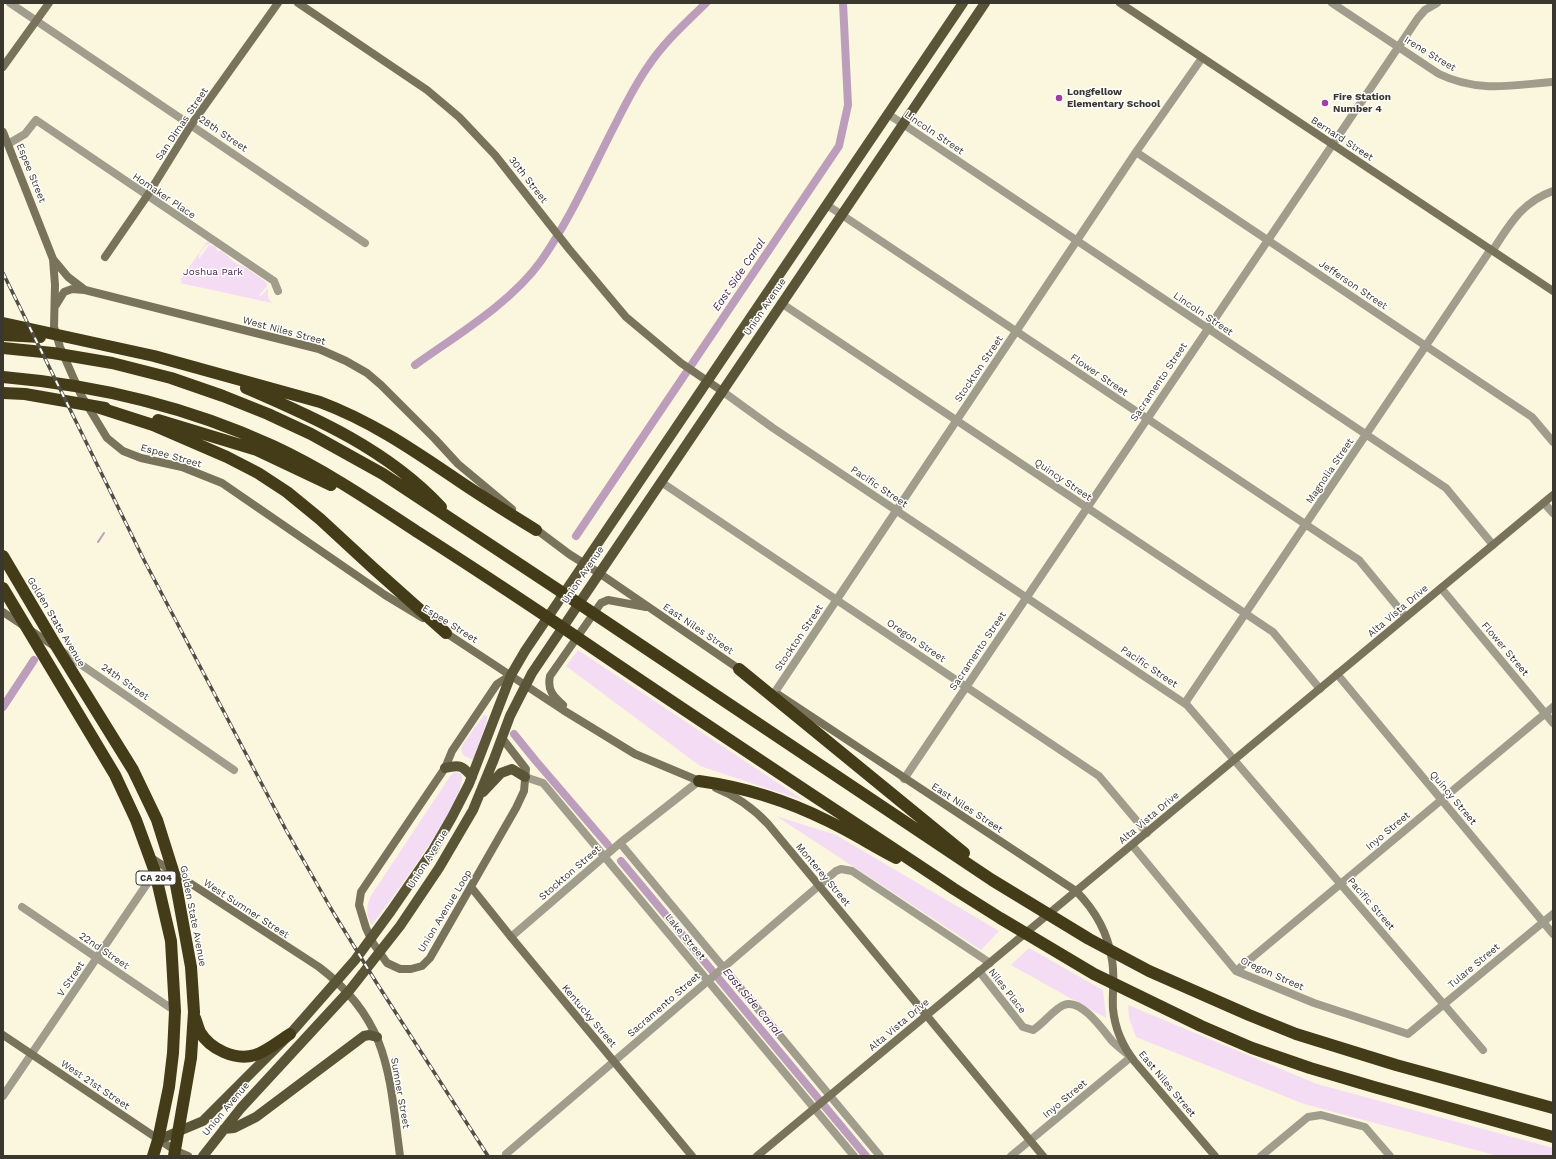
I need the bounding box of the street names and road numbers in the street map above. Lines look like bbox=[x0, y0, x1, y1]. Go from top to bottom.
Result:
street label: Irene Street bbox=[1402, 34, 1458, 74]
street label: San Dimas Street bbox=[153, 85, 211, 163]
street label: Lincoln Street bbox=[902, 109, 966, 157]
street label: 28th Street bbox=[196, 113, 250, 155]
street label: Bernard Street bbox=[1309, 114, 1375, 164]
street label: Espee Street bbox=[14, 142, 48, 204]
street label: 30th Street bbox=[506, 154, 550, 206]
street label: Homaker Place bbox=[130, 171, 198, 221]
street label: Jefferson Street bbox=[1317, 258, 1389, 312]
street label: Union Avenue bbox=[741, 276, 789, 338]
street label: Lincoln Street bbox=[1171, 290, 1235, 338]
street label: West Niles Street bbox=[241, 314, 327, 348]
street label: Stockton Street bbox=[952, 333, 1006, 405]
street label: Sacramento Street bbox=[1128, 340, 1190, 424]
street label: Flower Street bbox=[1068, 351, 1130, 399]
street label: Magnolia Street bbox=[1304, 436, 1356, 506]
street label: Espee Street bbox=[139, 442, 203, 470]
street label: Quincy Street bbox=[1032, 456, 1094, 504]
street label: Pacific Street bbox=[848, 464, 910, 510]
street label: Union Avenue bbox=[559, 544, 607, 606]
street label: Golden State Avenue bbox=[24, 575, 88, 669]
street label: Alta Vista Drive bbox=[1365, 582, 1431, 640]
street label: East Niles Street bbox=[660, 601, 736, 657]
street label: Espee Street bbox=[420, 602, 480, 646]
street label: Stockton Street bbox=[772, 602, 826, 674]
street label: Sacramento Street bbox=[947, 609, 1009, 693]
street label: Oregon Street bbox=[884, 617, 948, 665]
street label: Flower Street bbox=[1479, 620, 1531, 678]
street label: Pacific Street bbox=[1118, 644, 1180, 690]
street label: 24th Street bbox=[99, 661, 151, 703]
street label: Quincy Street bbox=[1427, 769, 1479, 827]
street label: East Niles Street bbox=[929, 780, 1005, 836]
street label: Alta Vista Drive bbox=[1116, 789, 1182, 847]
street label: Inyo Street bbox=[1364, 809, 1412, 853]
street label: Union Avenue bbox=[405, 827, 451, 891]
street label: Monterey Street bbox=[793, 841, 853, 909]
street label: Stockton Street bbox=[537, 843, 603, 903]
street label: Golden State Avenue bbox=[177, 864, 209, 968]
street label: Union Avenue Loop bbox=[416, 867, 474, 955]
road number: CA 204 bbox=[136, 871, 176, 885]
street label: Pacific Street bbox=[1345, 875, 1397, 933]
street label: West Sumner Street bbox=[201, 877, 291, 941]
street label: Lake Street bbox=[662, 912, 708, 962]
street label: 22nd Street bbox=[77, 930, 131, 972]
street label: Tulare Street bbox=[1446, 941, 1502, 991]
street label: Oregon Street bbox=[1238, 955, 1306, 993]
street label: V Street bbox=[55, 959, 87, 999]
street label: Niles Place bbox=[986, 966, 1028, 1016]
street label: Sacramento Street bbox=[625, 970, 703, 1040]
street label: Kentucky Street bbox=[559, 982, 619, 1050]
street label: Alta Vista Drive bbox=[866, 996, 932, 1054]
street label: East Niles Street bbox=[1136, 1049, 1198, 1119]
street label: West 21st Street bbox=[58, 1057, 132, 1113]
street label: Sumner Street bbox=[388, 1057, 412, 1129]
street label: Inyo Street bbox=[1041, 1077, 1089, 1121]
street label: Union Avenue bbox=[200, 1080, 252, 1138]

